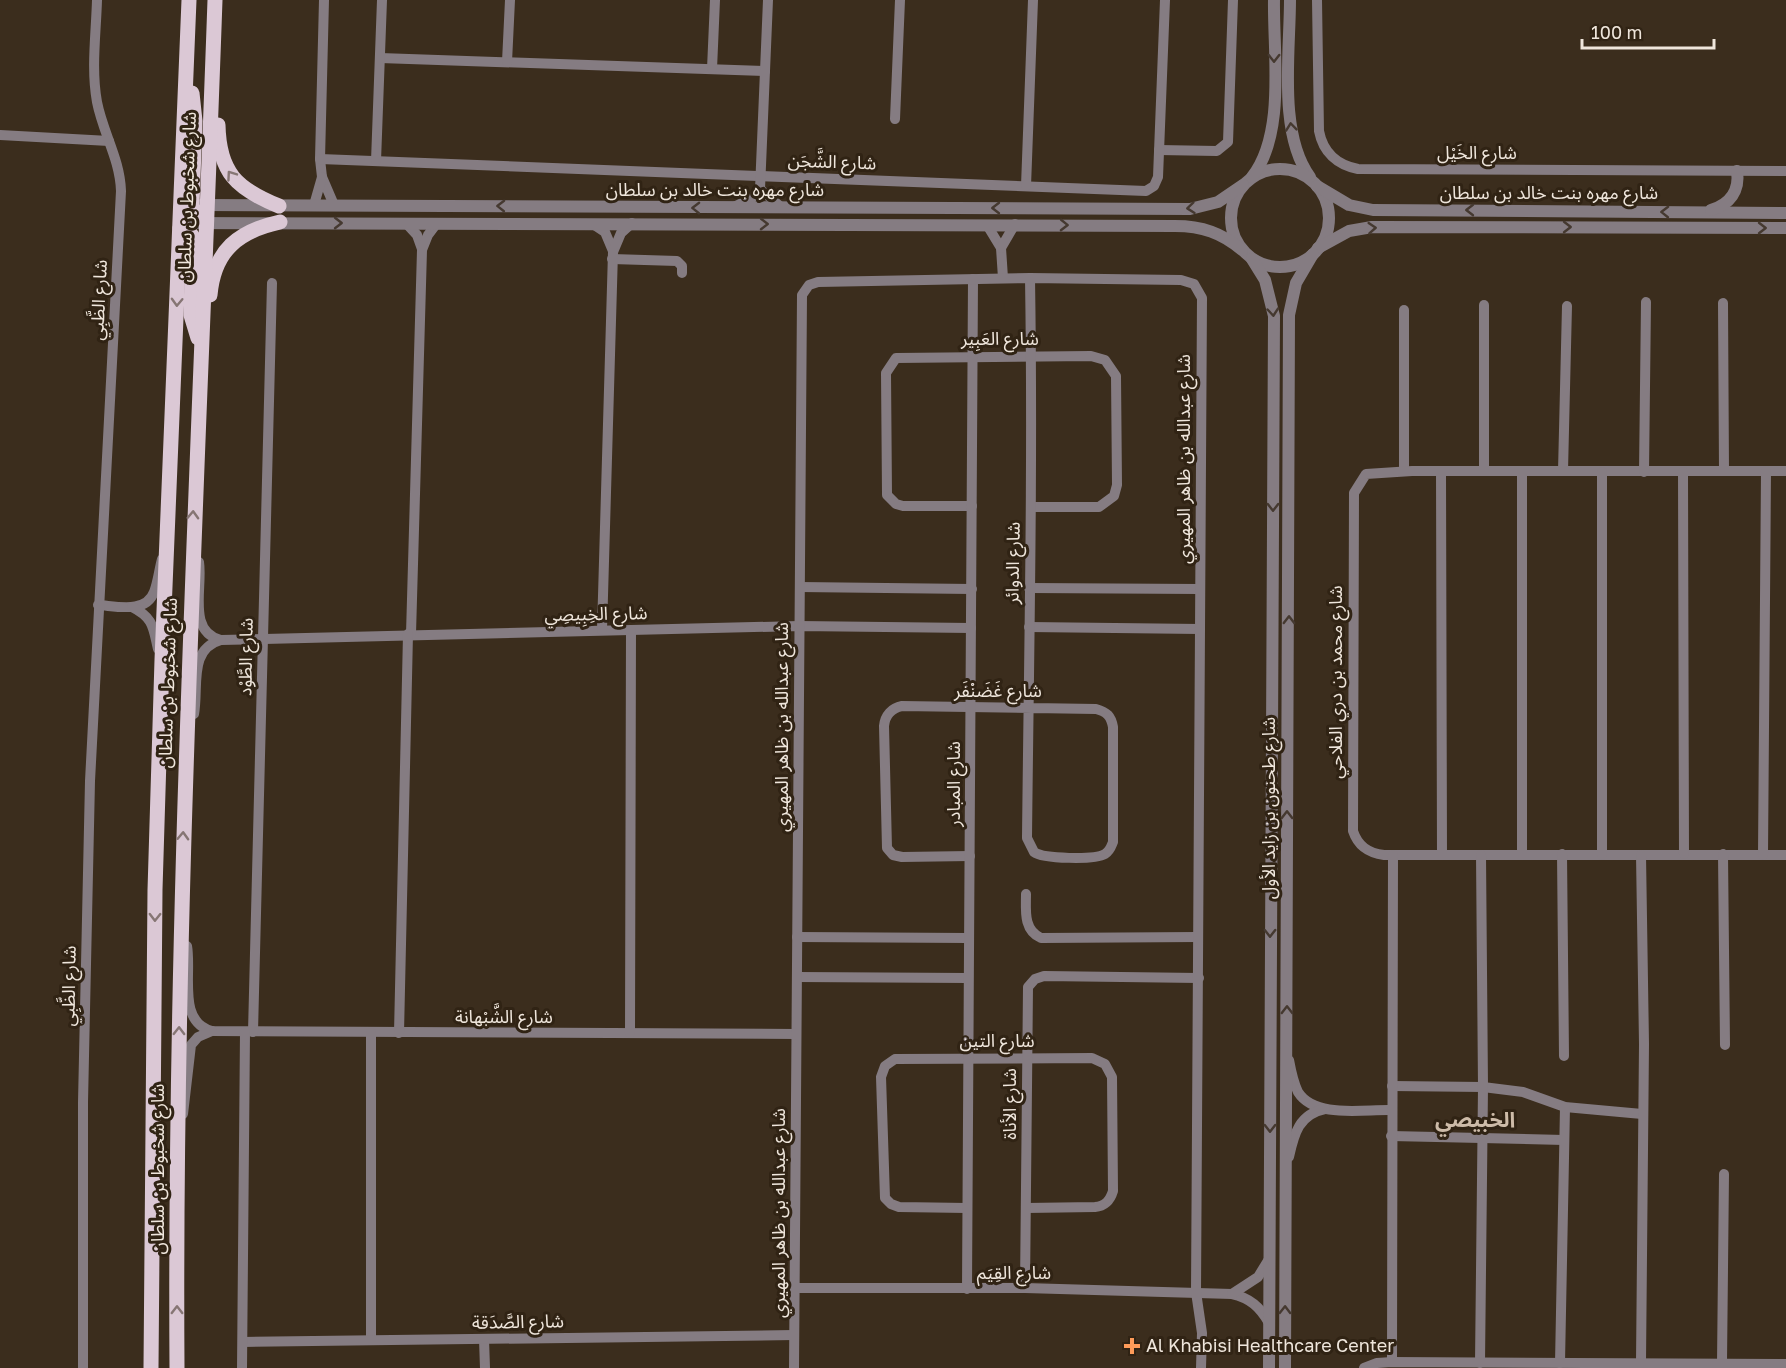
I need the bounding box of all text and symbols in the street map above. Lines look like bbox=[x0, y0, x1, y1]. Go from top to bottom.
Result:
scale bar bbox=[1582, 12, 1714, 50]
text: 100 m bbox=[1591, 21, 1642, 43]
one-way arrow bbox=[1268, 54, 1280, 63]
street label: شارع شخبوط بن سلطان bbox=[172, 111, 204, 283]
one-way arrow bbox=[1285, 122, 1298, 132]
street label: شارع الخَيْل bbox=[1437, 141, 1517, 167]
street label: شارع الشَّجَن bbox=[787, 146, 877, 178]
one-way arrow bbox=[228, 170, 239, 181]
street label: شارع مهره بنت خالد بن سلطان bbox=[606, 178, 824, 204]
street label: شارع مهره بنت خالد بن سلطان bbox=[1440, 181, 1658, 207]
one-way arrow bbox=[497, 200, 506, 212]
one-way arrow bbox=[1186, 201, 1196, 214]
one-way arrow bbox=[692, 202, 701, 214]
one-way arrow bbox=[992, 202, 1001, 214]
one-way arrow bbox=[1465, 204, 1474, 217]
one-way arrow bbox=[1660, 206, 1669, 218]
one-way arrow bbox=[334, 216, 343, 229]
one-way arrow bbox=[760, 218, 769, 230]
one-way arrow bbox=[1060, 218, 1069, 231]
one-way arrow bbox=[1367, 221, 1376, 234]
one-way arrow bbox=[1562, 221, 1571, 233]
one-way arrow bbox=[1757, 222, 1766, 234]
street label: شارع الظَّبِي bbox=[83, 259, 115, 341]
one-way arrow bbox=[170, 298, 183, 307]
one-way arrow bbox=[1266, 308, 1279, 317]
street label: شارع العَبِير bbox=[960, 327, 1039, 353]
street label: شارع عبدالله بن ظاهر المهيري bbox=[1172, 354, 1198, 564]
one-way arrow bbox=[1267, 503, 1279, 512]
one-way arrow bbox=[187, 510, 200, 519]
street label: شارع الدوائر bbox=[1000, 522, 1028, 605]
street label: شارع محمد بن دري الفلاحي bbox=[1324, 585, 1350, 779]
street label: شارع شخبوط بن سلطان bbox=[153, 597, 185, 769]
street label: شارع الخِبِيصِي bbox=[544, 601, 648, 629]
one-way arrow bbox=[1283, 615, 1295, 624]
street label: شارع الطَّوْد bbox=[233, 618, 261, 696]
street label: شارع عبدالله بن ظاهر المهيري bbox=[770, 622, 796, 832]
street label: شارع غَضَنْفَر bbox=[953, 679, 1042, 705]
street label: شارع طحنون بن زايد الأول bbox=[1257, 717, 1283, 899]
street label: شارع المبادر bbox=[942, 741, 968, 828]
one-way arrow bbox=[1281, 810, 1293, 819]
one-way arrow bbox=[177, 831, 189, 840]
one-way arrow bbox=[149, 913, 161, 922]
one-way arrow bbox=[1264, 929, 1277, 938]
street label: شارع الظَّبِي bbox=[55, 945, 84, 1027]
street label: شارع الشَّبْهانة bbox=[455, 1002, 553, 1031]
one-way arrow bbox=[1280, 1005, 1293, 1014]
one-way arrow bbox=[173, 1026, 185, 1035]
street label: شارع التين bbox=[959, 1029, 1035, 1055]
street label: شارع الأناة bbox=[998, 1068, 1024, 1140]
street label: شارع شخبوط بن سلطان bbox=[146, 1084, 172, 1254]
district label: الخبيصي bbox=[1435, 1106, 1515, 1137]
street label: شارع عبدالله بن ظاهر المهيري bbox=[767, 1108, 793, 1318]
one-way arrow bbox=[1264, 1124, 1276, 1133]
street label: شارع القِيَم bbox=[977, 1261, 1051, 1287]
one-way arrow bbox=[170, 1305, 183, 1314]
one-way arrow bbox=[1279, 1305, 1291, 1314]
street label: شارع الصَّدَقة bbox=[472, 1309, 564, 1337]
place label: Al Khabisi Healthcare Center bbox=[1146, 1334, 1394, 1356]
marker: Al Khabisi Healthcare Center bbox=[1123, 1337, 1141, 1355]

